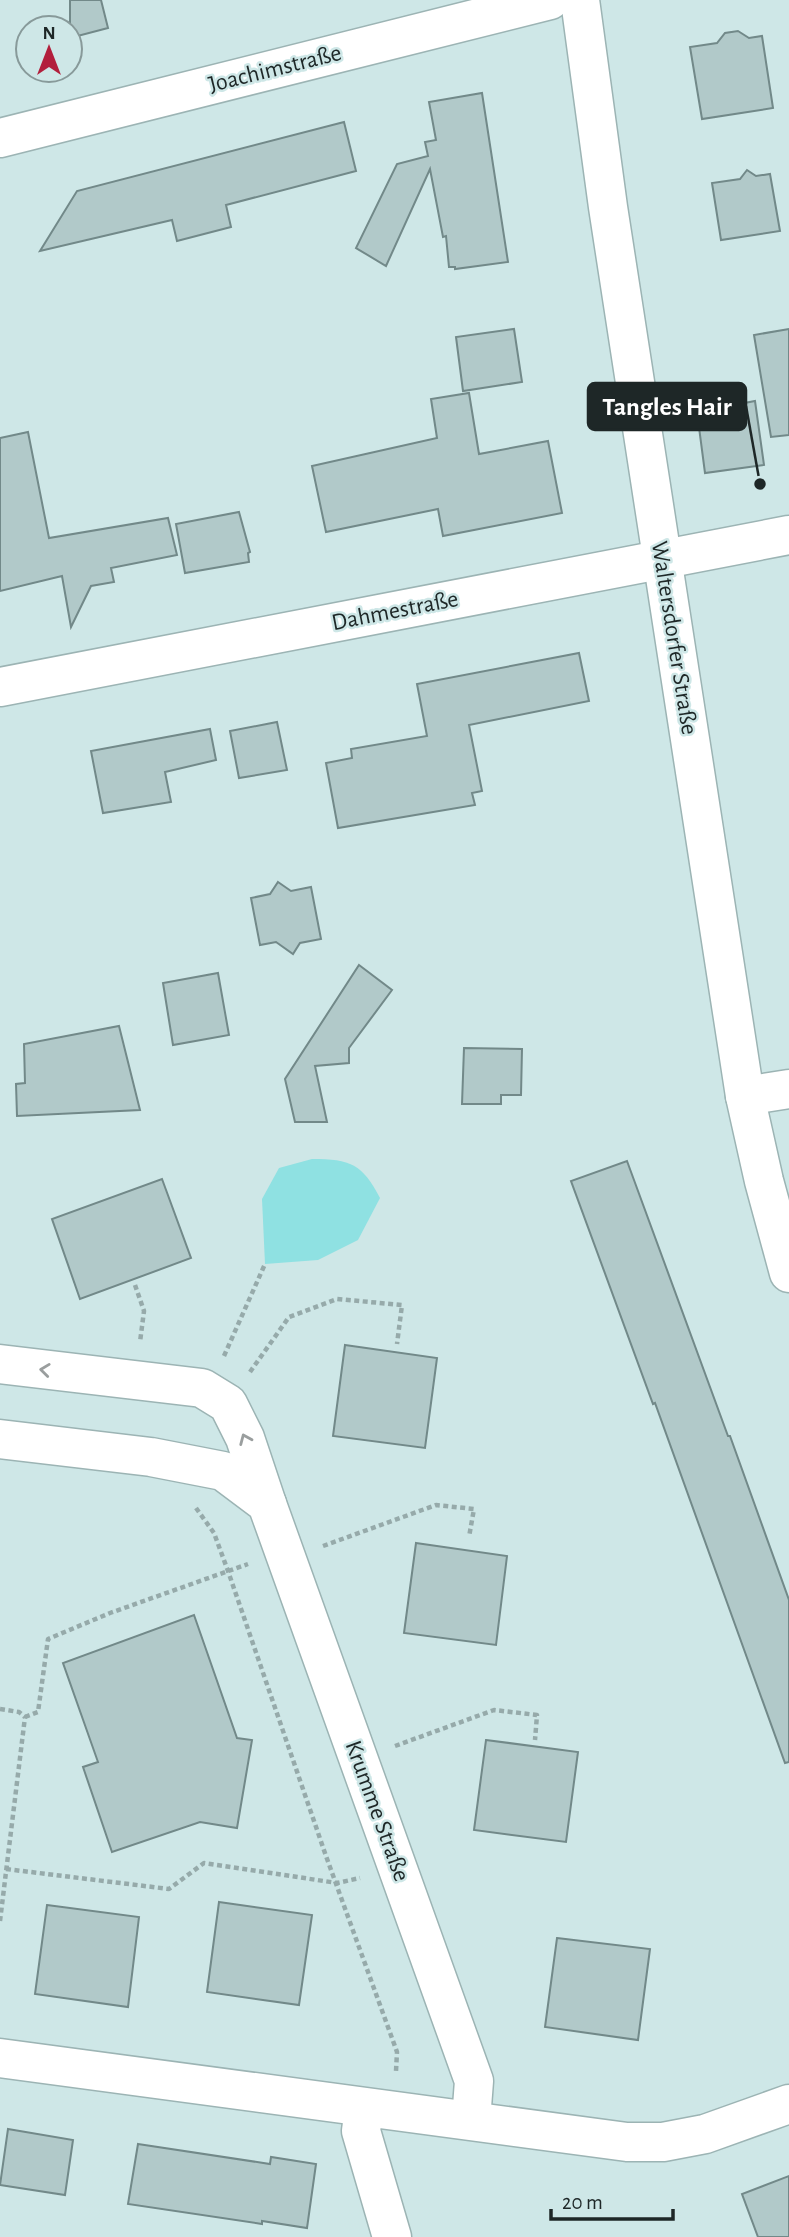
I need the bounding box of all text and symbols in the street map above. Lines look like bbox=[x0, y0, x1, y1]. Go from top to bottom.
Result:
north arrow bbox=[14, 14, 84, 84]
text: N bbox=[42, 24, 56, 43]
street label: Joachimstraße bbox=[206, 41, 344, 97]
callout: Tangles Hair bbox=[588, 383, 746, 430]
text: Tangles Hair bbox=[602, 394, 732, 420]
street label: Waltersdorfer Straße bbox=[647, 540, 701, 736]
street label: Dahmestraße bbox=[330, 587, 460, 635]
one-way arrow bbox=[39, 1362, 51, 1377]
one-way arrow bbox=[239, 1434, 253, 1447]
street label: Krumme Straße bbox=[340, 1737, 414, 1885]
scale bar bbox=[551, 2178, 674, 2222]
text: 20 m bbox=[562, 2192, 603, 2213]

